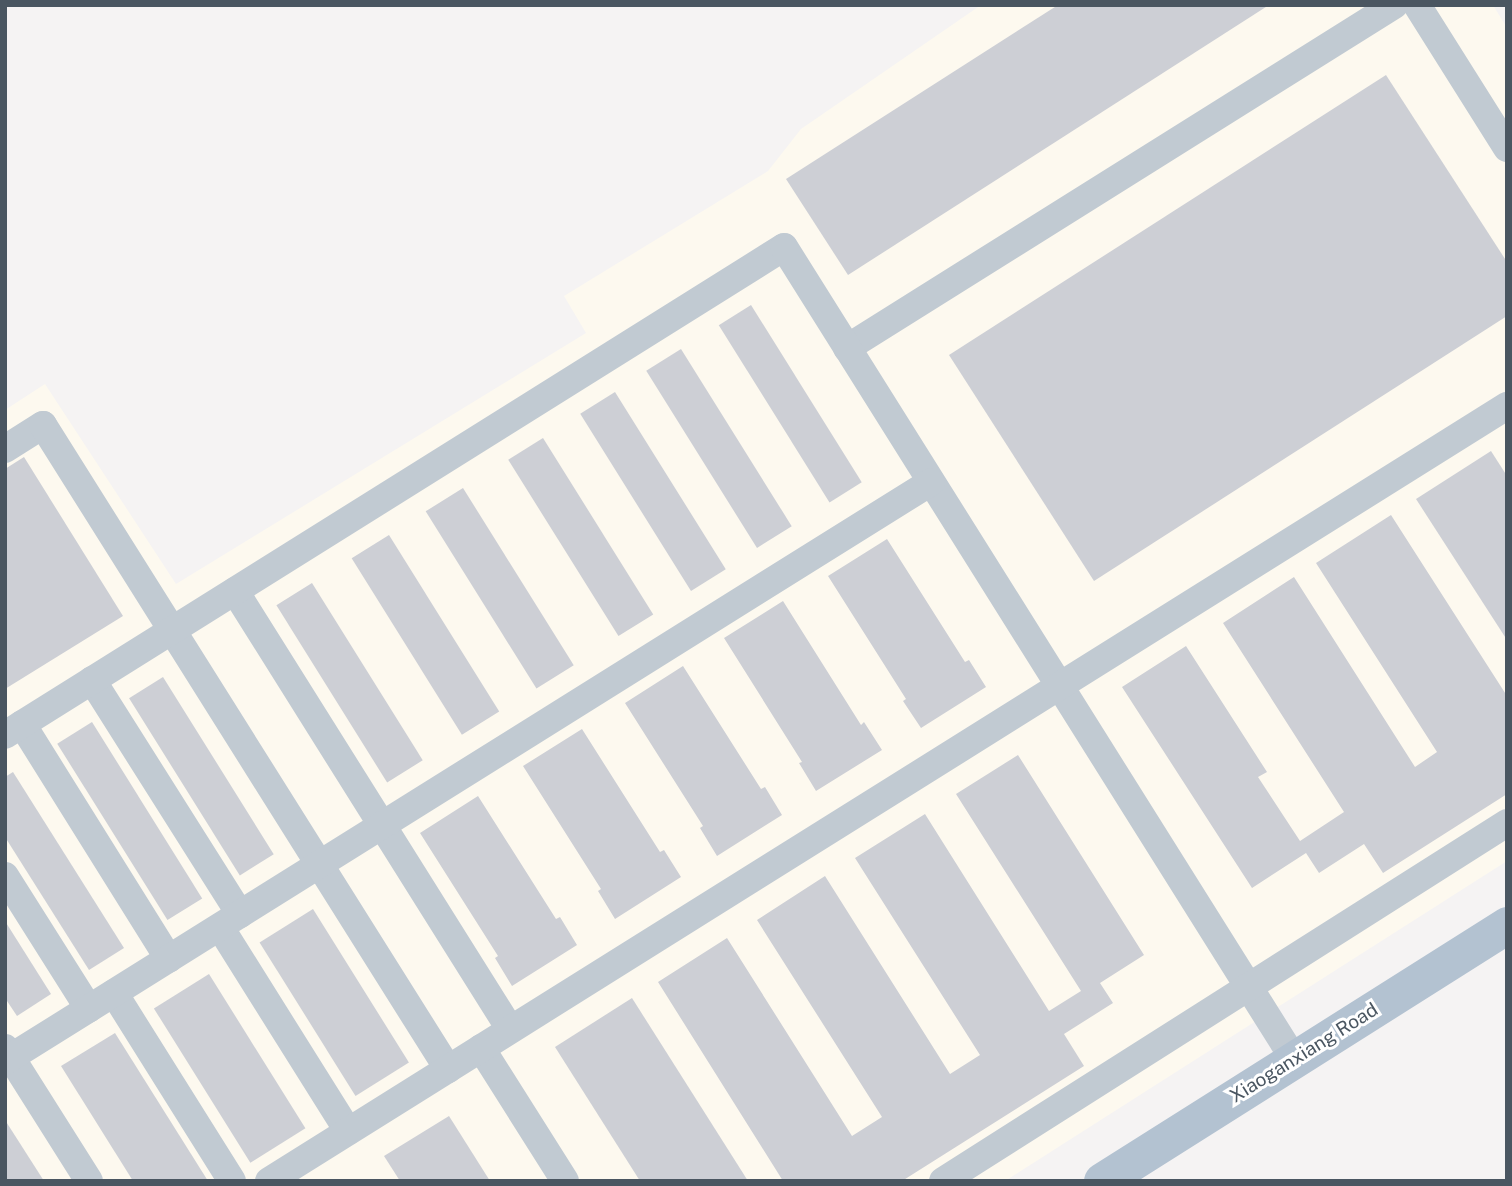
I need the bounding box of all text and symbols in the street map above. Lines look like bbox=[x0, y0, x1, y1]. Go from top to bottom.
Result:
street label: Xiaoganxiang Road bbox=[1226, 998, 1382, 1108]

